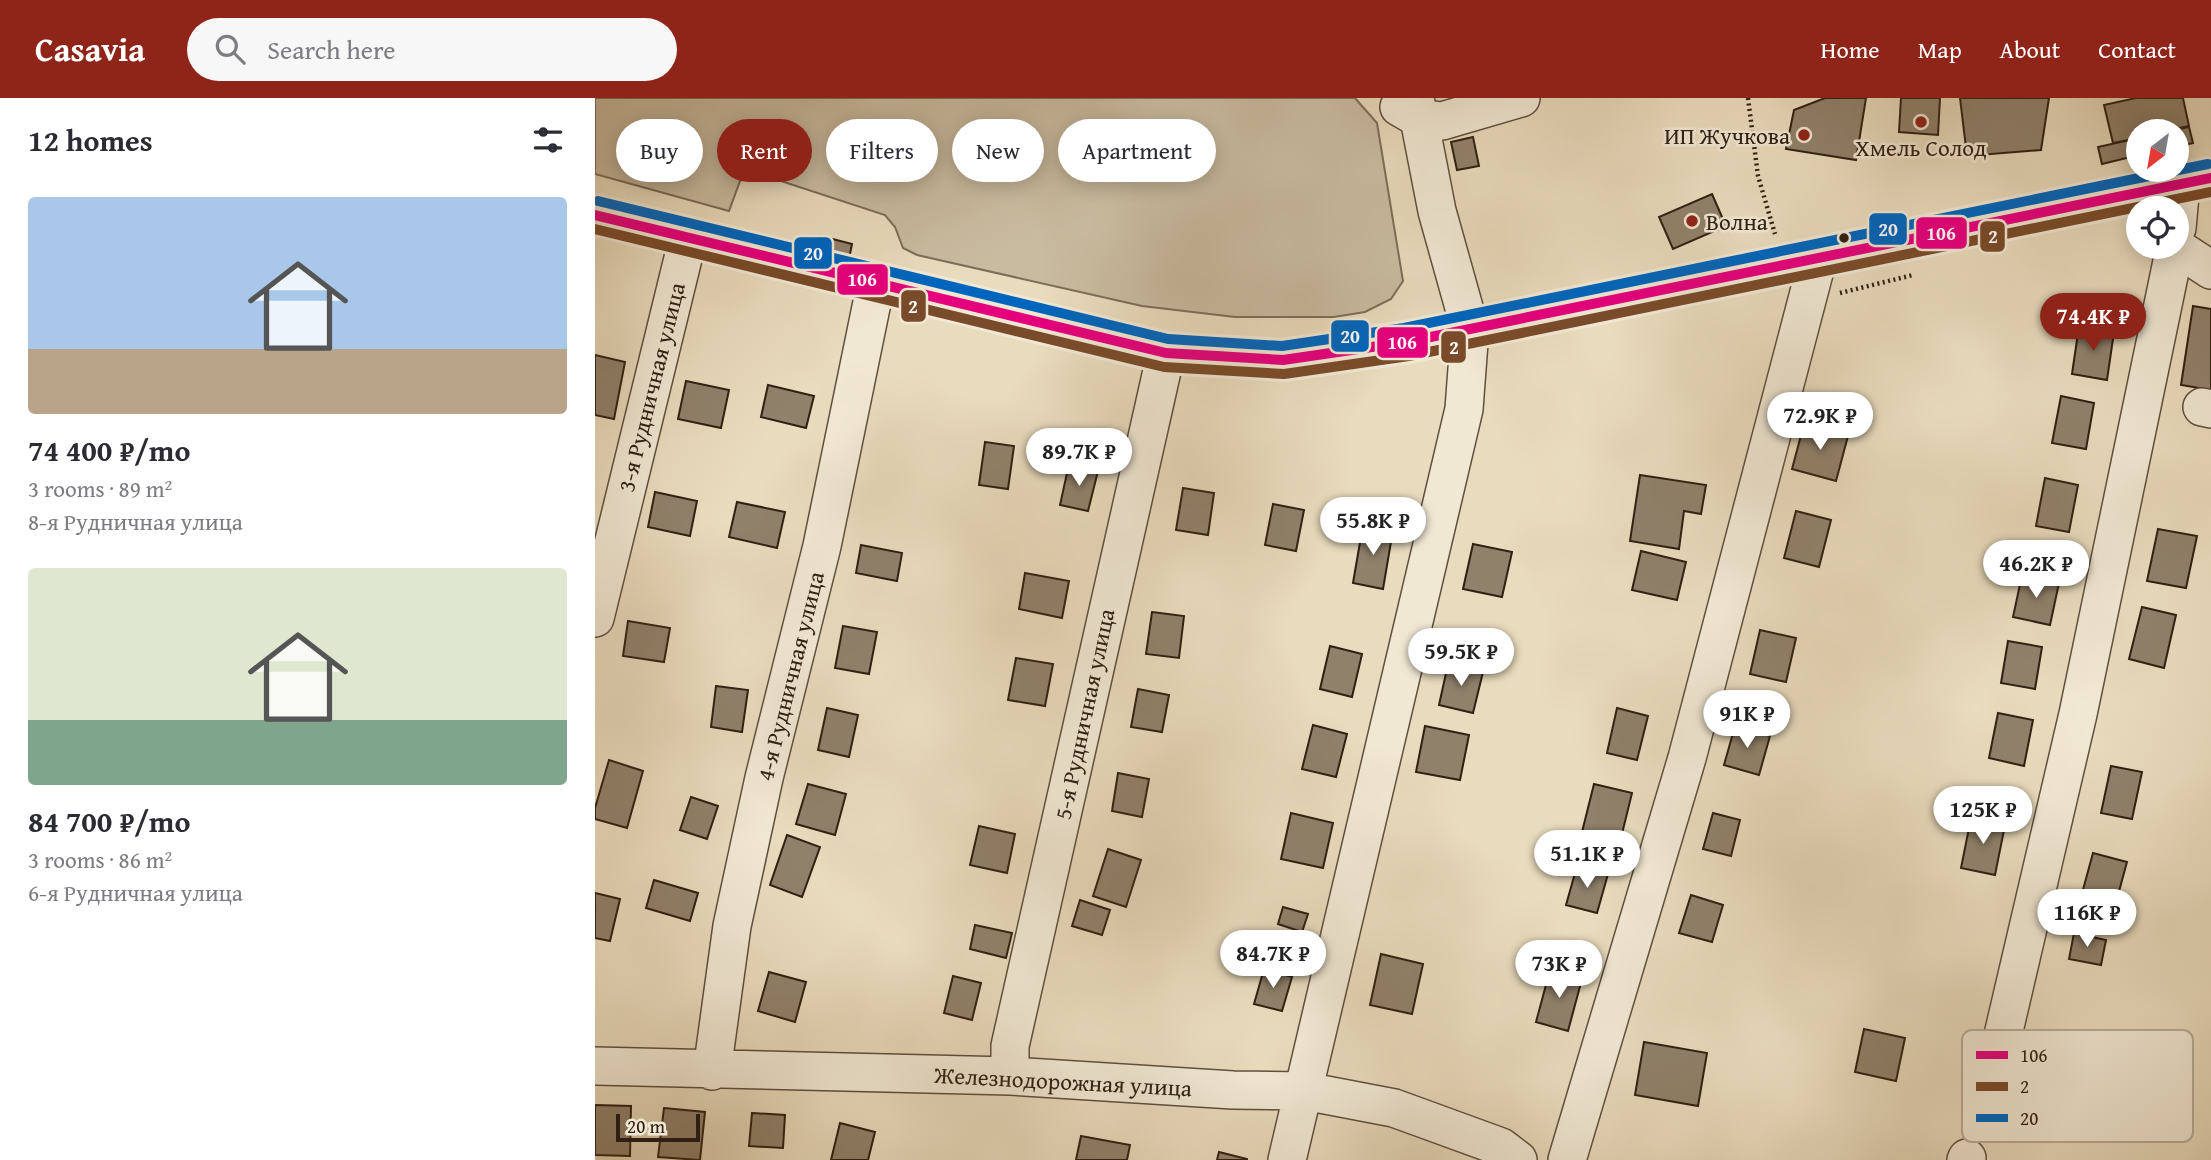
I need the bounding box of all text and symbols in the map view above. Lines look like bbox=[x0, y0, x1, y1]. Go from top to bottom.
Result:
search box bbox=[187, 18, 677, 81]
text: Casavia bbox=[35, 25, 145, 73]
icon: search bbox=[211, 30, 249, 68]
text: Search here bbox=[267, 30, 396, 69]
text: Home bbox=[1821, 32, 1880, 67]
text: Map bbox=[1918, 32, 1962, 67]
text: About bbox=[2000, 32, 2060, 67]
text: Contact bbox=[2098, 32, 2176, 67]
marker: Хмель Солод bbox=[1913, 114, 1929, 130]
text: 12 homes bbox=[28, 118, 153, 162]
chip: Buy bbox=[616, 119, 703, 182]
chip: Rent bbox=[717, 119, 812, 182]
chip: Filters bbox=[826, 119, 938, 182]
chip: New bbox=[952, 119, 1044, 182]
chip: Apartment bbox=[1058, 119, 1216, 182]
place label: ИП Жучкова bbox=[1664, 119, 1790, 152]
north arrow bbox=[2126, 119, 2189, 182]
map controls bbox=[2126, 119, 2189, 259]
icon: filters bbox=[529, 121, 567, 159]
marker: ИП Жучкова bbox=[1796, 127, 1812, 143]
place label: Хмель Солод bbox=[1855, 131, 1987, 164]
button: locate bbox=[2126, 196, 2189, 259]
place label: Волна bbox=[1706, 205, 1768, 238]
line badge: 20 bbox=[1868, 212, 1908, 246]
marker: Волна bbox=[1684, 213, 1700, 229]
text: 20 bbox=[1878, 215, 1898, 243]
line badge: 106 bbox=[1915, 216, 1968, 250]
text: 106 bbox=[1926, 219, 1956, 247]
line badge: 2 bbox=[1979, 220, 2006, 253]
text: 2 bbox=[1988, 222, 1998, 250]
unlabelled marker bbox=[1837, 231, 1851, 245]
line badge: 20 bbox=[793, 236, 833, 270]
text: 20 bbox=[803, 239, 823, 267]
icon: home bbox=[235, 243, 361, 369]
line badge: 106 bbox=[836, 263, 889, 296]
text: 106 bbox=[847, 265, 877, 293]
street label: 3-я Рудничная улица bbox=[609, 279, 693, 495]
line badge: 2 bbox=[900, 289, 927, 323]
text: 2 bbox=[908, 292, 918, 320]
pin: 74.4K ₽ bbox=[2028, 294, 2158, 353]
text: 74.4K ₽ bbox=[2056, 299, 2130, 332]
line badge: 20 bbox=[1330, 319, 1370, 353]
text: 20 bbox=[1340, 322, 1360, 350]
line badge: 106 bbox=[1376, 326, 1429, 359]
text: 106 bbox=[1387, 328, 1417, 356]
line badge: 2 bbox=[1440, 330, 1467, 364]
text: 2 bbox=[1449, 333, 1459, 361]
pin: 72.9K ₽ bbox=[1755, 392, 1885, 452]
text: 72.9K ₽ bbox=[1783, 398, 1857, 431]
text: 74 400 ₽/mo bbox=[28, 428, 191, 472]
pin: 89.7K ₽ bbox=[1014, 428, 1144, 488]
text: 89.7K ₽ bbox=[1042, 434, 1116, 467]
text: 3 rooms · 89 m² bbox=[28, 472, 172, 505]
pin: 55.8K ₽ bbox=[1308, 498, 1438, 557]
text: 55.8K ₽ bbox=[1336, 503, 1410, 536]
text: 8-я Рудничная улица bbox=[28, 505, 243, 538]
pin: 46.2K ₽ bbox=[1971, 540, 2101, 600]
text: 46.2K ₽ bbox=[1999, 546, 2073, 579]
street label: 4-я Рудничная улица bbox=[748, 568, 832, 784]
street label: 5-я Рудничная улица bbox=[1046, 606, 1122, 822]
icon: home bbox=[235, 614, 361, 740]
pin: 59.5K ₽ bbox=[1396, 628, 1526, 688]
text: 59.5K ₽ bbox=[1424, 634, 1498, 667]
pin: 91K ₽ bbox=[1698, 690, 1796, 750]
text: 91K ₽ bbox=[1719, 696, 1775, 729]
pin: 125K ₽ bbox=[1926, 786, 2040, 846]
text: 125K ₽ bbox=[1949, 792, 2017, 825]
text: 84 700 ₽/mo bbox=[28, 799, 191, 843]
pin: 51.1K ₽ bbox=[1522, 830, 1652, 890]
text: 51.1K ₽ bbox=[1550, 836, 1624, 869]
text: 3 rooms · 86 m² bbox=[28, 843, 172, 876]
text: 6-я Рудничная улица bbox=[28, 876, 243, 909]
pin: 116K ₽ bbox=[2030, 890, 2144, 949]
text: 116K ₽ bbox=[2053, 895, 2121, 928]
pin: 84.7K ₽ bbox=[1208, 930, 1338, 990]
text: 84.7K ₽ bbox=[1236, 936, 1310, 969]
pin: 73K ₽ bbox=[1510, 940, 1608, 1000]
text: 73K ₽ bbox=[1531, 946, 1587, 979]
legend bbox=[1962, 1030, 2193, 1142]
text: 106 bbox=[2020, 1041, 2047, 1069]
street label: Железнодорожная улица bbox=[932, 1058, 1193, 1104]
text: 2 bbox=[2020, 1072, 2029, 1100]
text: 20 bbox=[2020, 1104, 2038, 1132]
scale bar bbox=[616, 1111, 700, 1143]
text: 20 m bbox=[627, 1112, 665, 1140]

